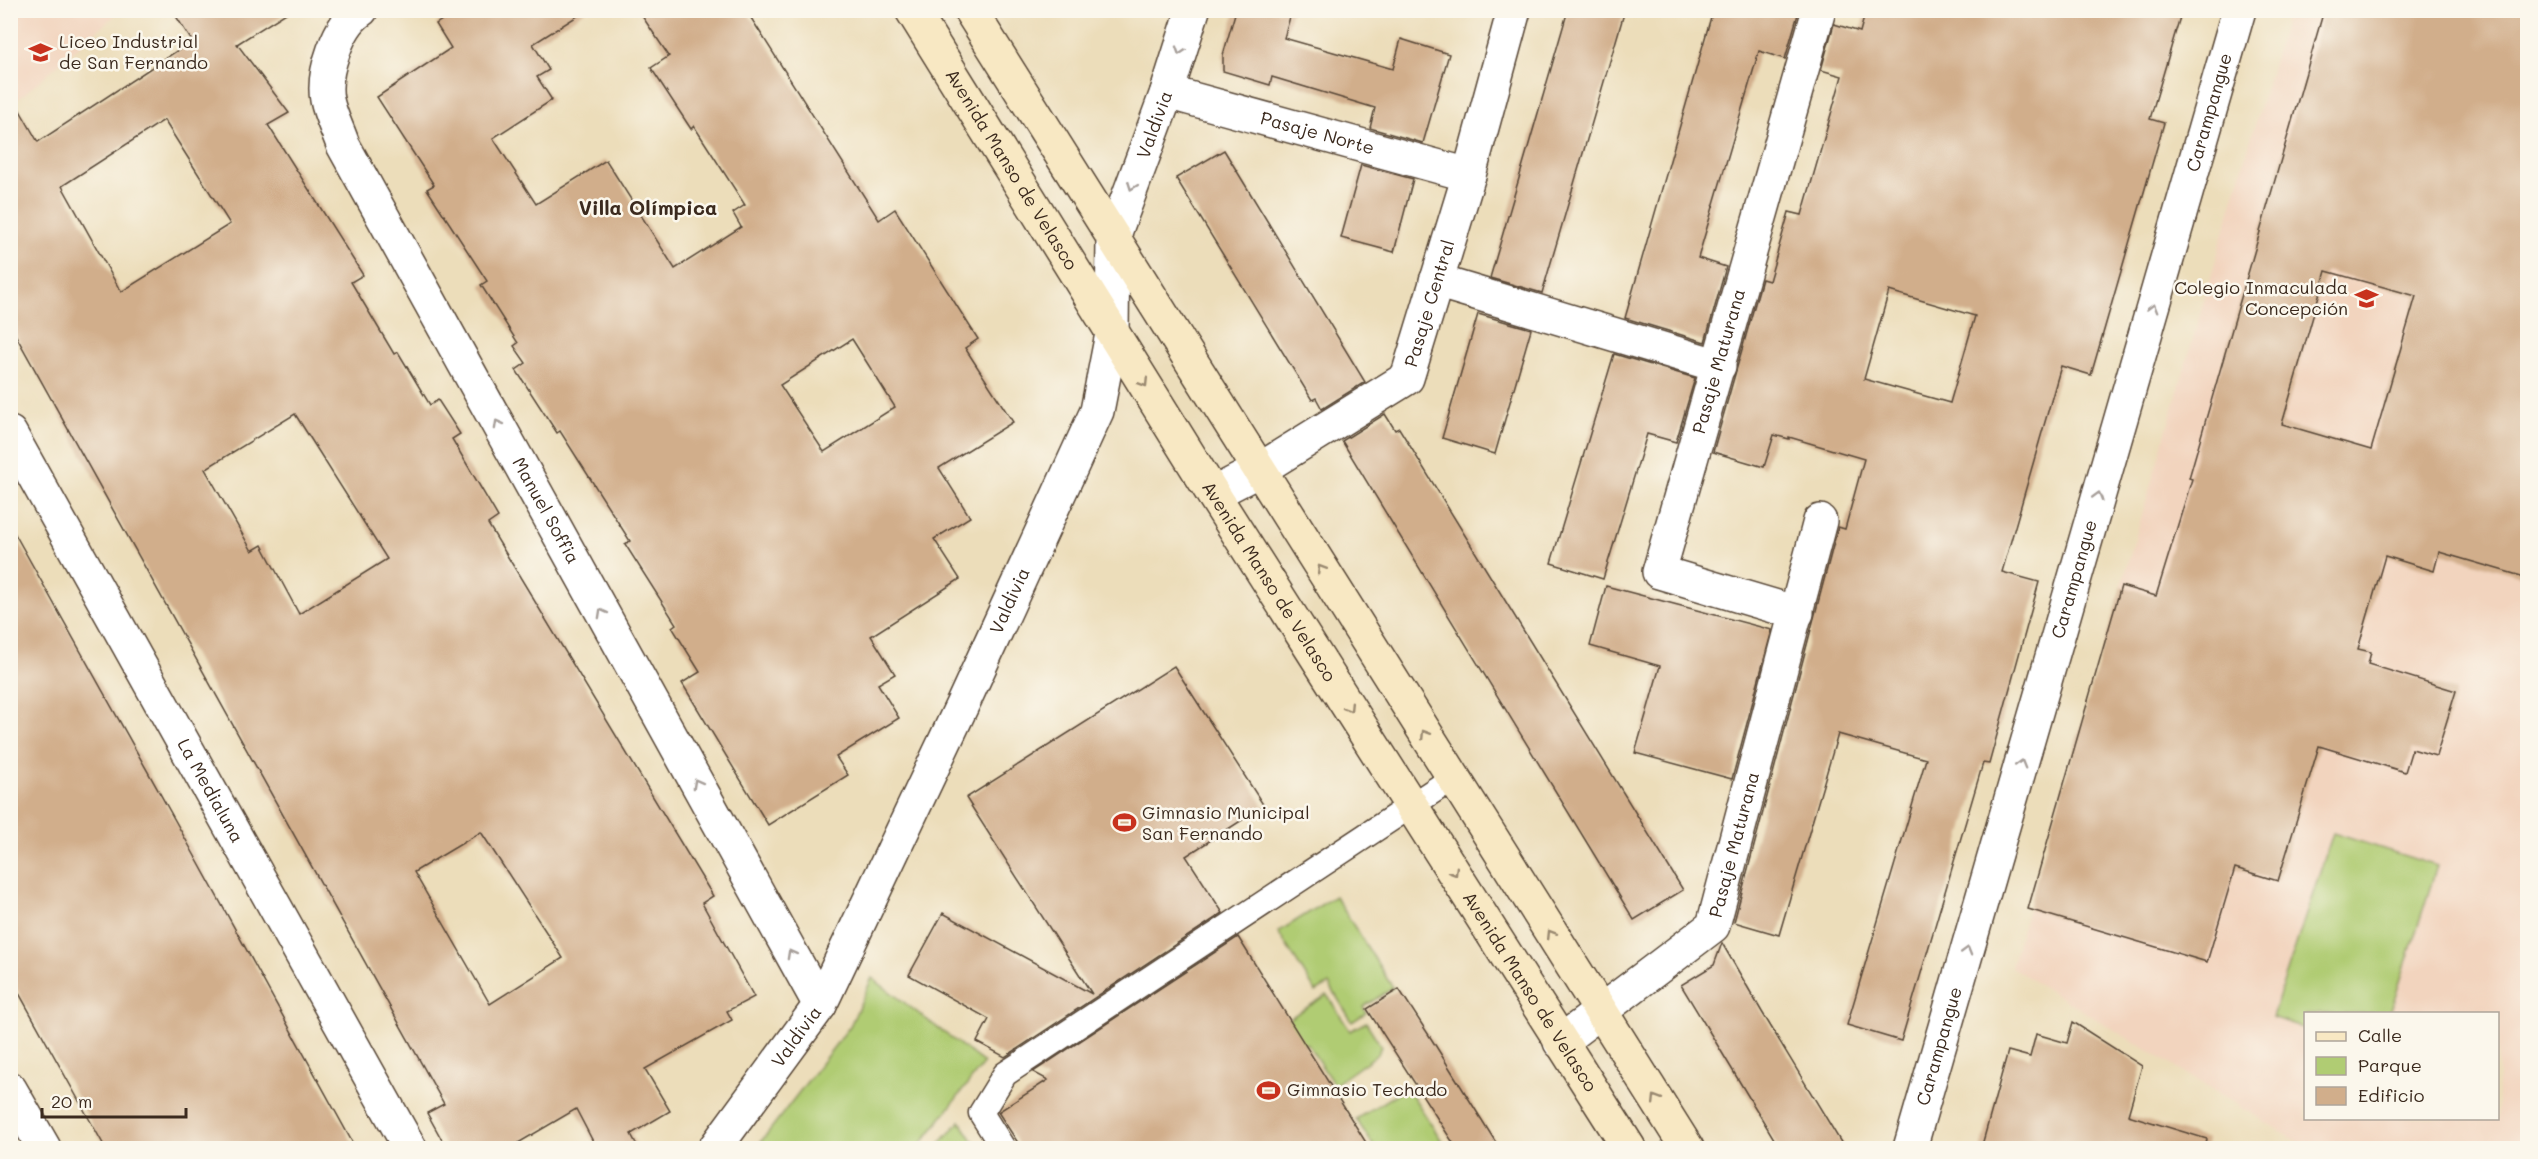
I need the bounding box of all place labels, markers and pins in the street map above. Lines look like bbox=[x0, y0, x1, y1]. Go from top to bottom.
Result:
place label: Liceo Industrial de San Fernando bbox=[59, 29, 208, 74]
school or university icon: Liceo Industrial de San Fernando bbox=[28, 39, 54, 65]
place label: Colegio Inmaculada Concepción bbox=[2174, 275, 2348, 320]
school or university icon: Colegio Inmaculada Concepción bbox=[2353, 285, 2379, 311]
place label: Gimnasio Municipal San Fernando bbox=[1142, 800, 1310, 845]
sports icon: Gimnasio Municipal San Fernando bbox=[1111, 810, 1137, 836]
sports icon: Gimnasio Techado bbox=[1256, 1077, 1282, 1103]
place label: Gimnasio Techado bbox=[1287, 1077, 1448, 1101]

